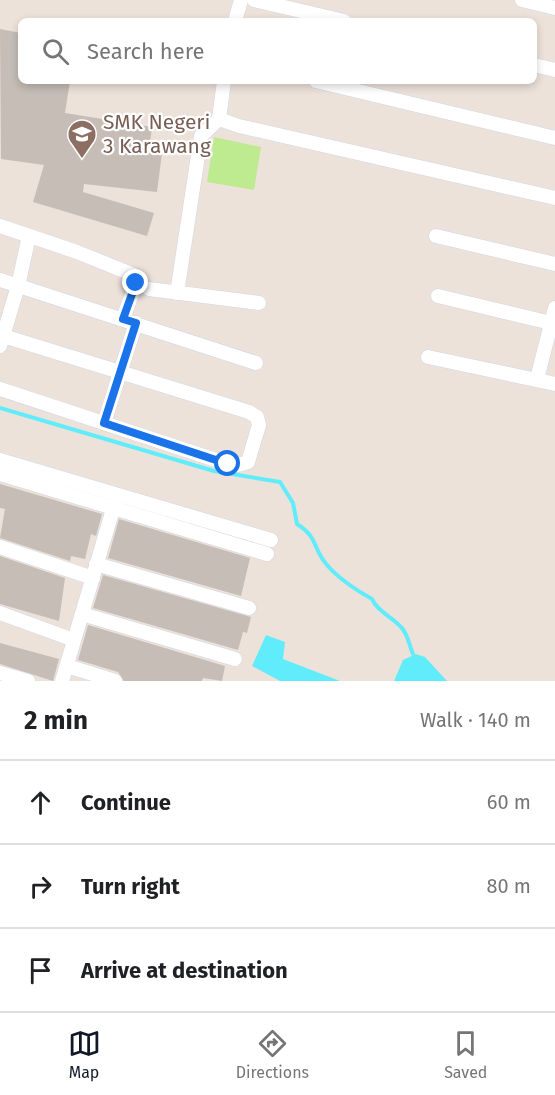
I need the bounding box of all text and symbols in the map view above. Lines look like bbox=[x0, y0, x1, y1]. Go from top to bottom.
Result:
search box bbox=[18, 18, 537, 84]
icon: search bbox=[39, 35, 72, 68]
text: Search here bbox=[87, 38, 205, 65]
place label: SMK Negeri 3 Karawang bbox=[103, 109, 211, 159]
school or university icon: SMK Negeri 3 Karawang bbox=[66, 118, 98, 160]
route end bbox=[122, 269, 148, 295]
route start bbox=[214, 450, 240, 476]
text: 2 min bbox=[24, 705, 88, 736]
text: Walk · 140 m bbox=[420, 708, 531, 732]
icon: ahead bbox=[24, 786, 57, 819]
text: Continue bbox=[81, 789, 171, 816]
text: 60 m bbox=[487, 790, 531, 814]
icon: right bbox=[24, 870, 57, 903]
text: Turn right bbox=[81, 873, 180, 900]
text: 80 m bbox=[486, 874, 531, 898]
icon: arrive bbox=[24, 954, 57, 987]
text: Arrive at destination bbox=[81, 957, 288, 984]
tab: Map bbox=[68, 1027, 101, 1082]
tab: Directions bbox=[236, 1027, 309, 1082]
tab: Saved bbox=[444, 1027, 487, 1082]

